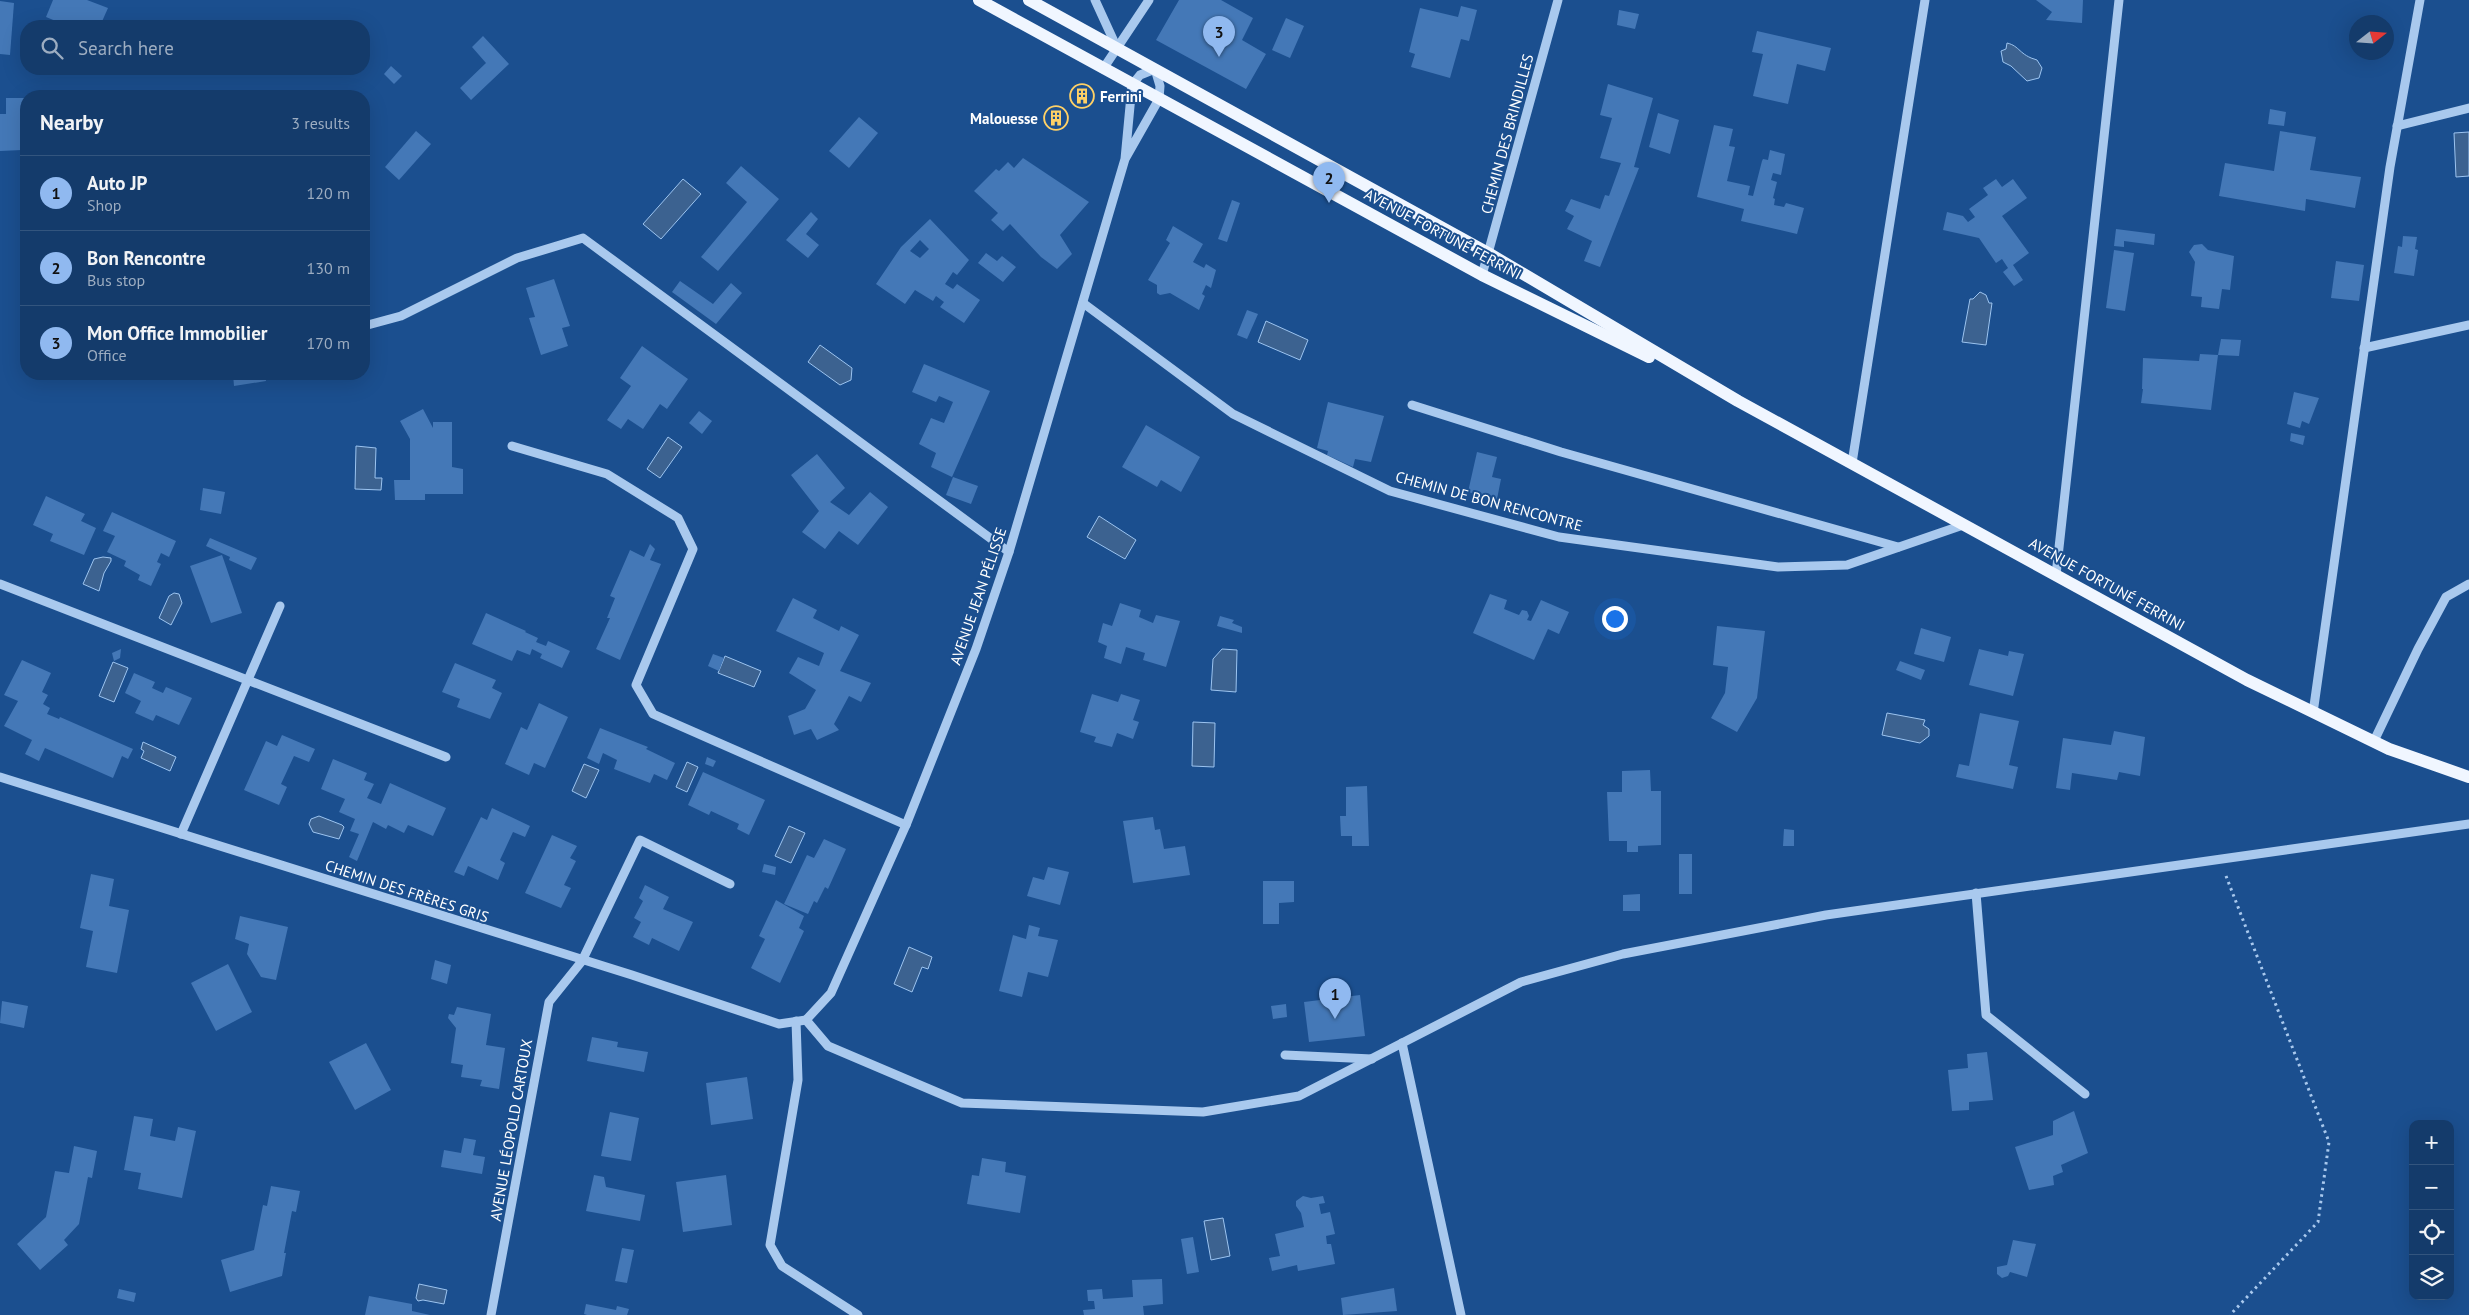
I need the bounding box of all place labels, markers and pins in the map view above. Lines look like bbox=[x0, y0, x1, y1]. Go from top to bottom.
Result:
pin: 3 bbox=[1203, 16, 1235, 57]
building icon: Ferrini bbox=[1069, 83, 1095, 109]
place label: Ferrini bbox=[1100, 87, 1142, 106]
building icon: Malouesse bbox=[1043, 105, 1069, 131]
place label: Malouesse bbox=[970, 109, 1038, 128]
pin: 2 bbox=[1313, 162, 1345, 203]
pin: 1 bbox=[1319, 978, 1351, 1019]

